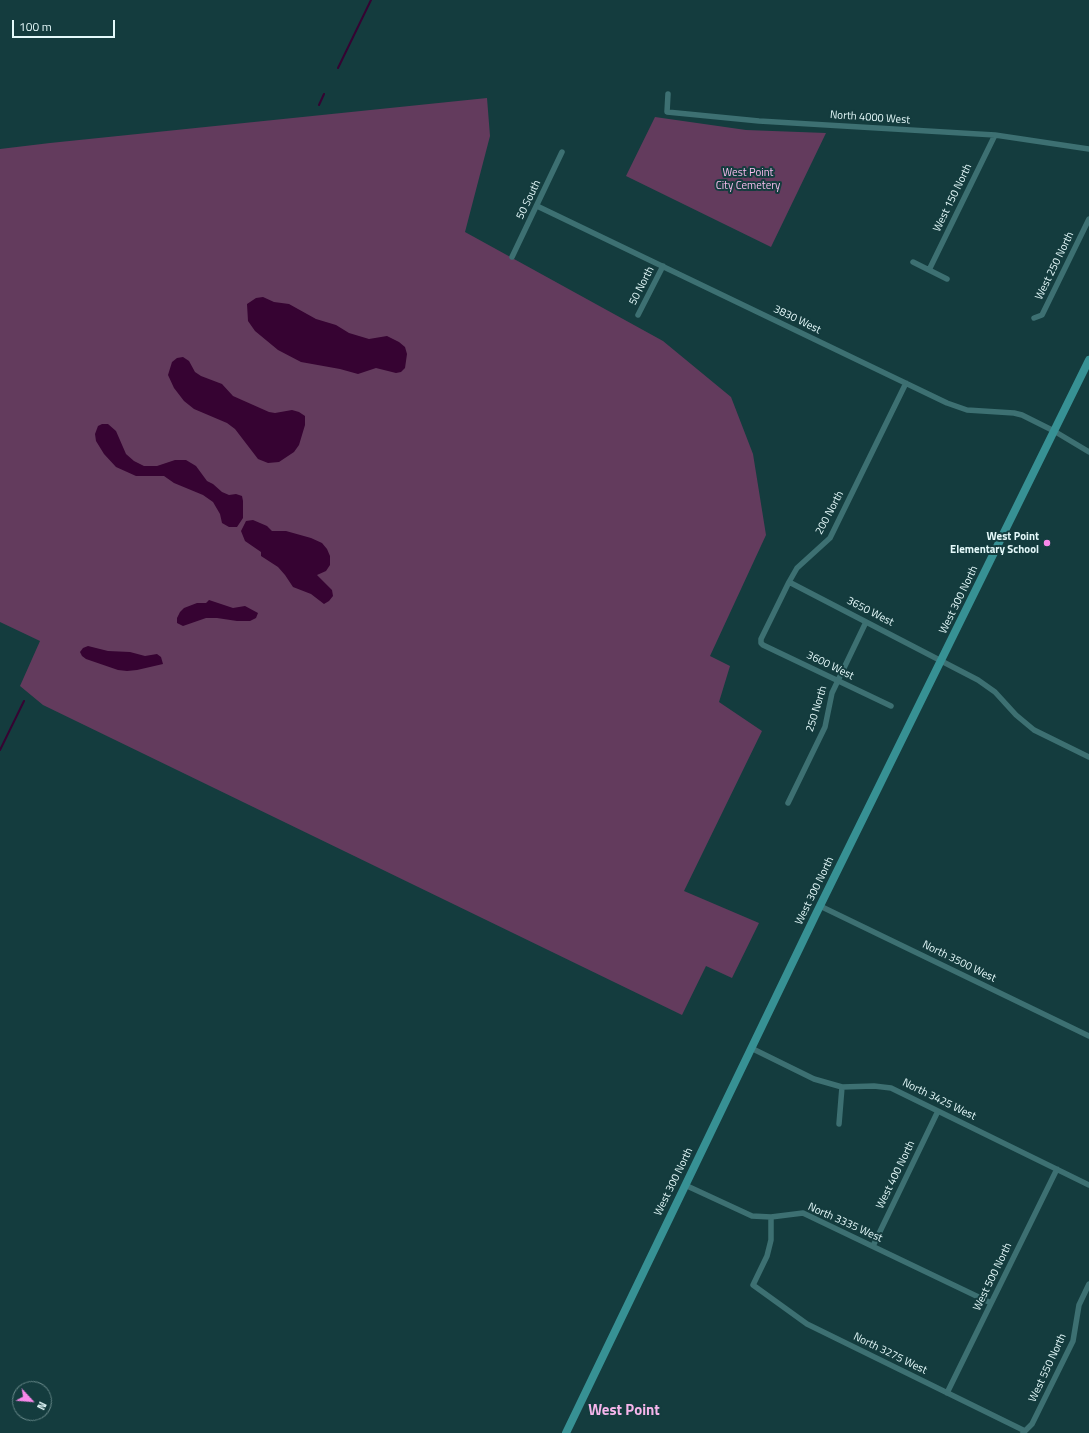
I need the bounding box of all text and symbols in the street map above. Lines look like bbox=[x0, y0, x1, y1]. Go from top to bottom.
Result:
scale bar bbox=[14, 12, 117, 38]
text: 100 m bbox=[19, 17, 52, 36]
street label: North 4000 West bbox=[829, 109, 911, 127]
street label: West 150 North bbox=[931, 162, 975, 234]
park label: West Point City Cemetery bbox=[716, 166, 780, 192]
street label: 50 South bbox=[514, 178, 544, 222]
street label: West 250 North bbox=[1033, 230, 1077, 302]
street label: 50 North bbox=[627, 265, 657, 307]
street label: 3830 West bbox=[771, 303, 823, 337]
street label: 200 North bbox=[813, 489, 847, 537]
place label: West Point Elementary School bbox=[950, 530, 1039, 556]
marker: West Point Elementary School bbox=[1042, 538, 1052, 548]
street label: West 300 North bbox=[937, 564, 981, 636]
street label: 3650 West bbox=[844, 595, 896, 629]
street label: 3600 West bbox=[804, 649, 856, 683]
street label: 250 North bbox=[804, 684, 830, 734]
street label: West 300 North bbox=[793, 855, 837, 927]
street label: North 3500 West bbox=[920, 938, 998, 986]
street label: North 3425 West bbox=[900, 1076, 978, 1124]
street label: West 400 North bbox=[874, 1139, 918, 1211]
street label: West 300 North bbox=[652, 1146, 696, 1218]
street label: North 3335 West bbox=[806, 1201, 884, 1245]
street label: West 500 North bbox=[971, 1241, 1015, 1313]
street label: North 3275 West bbox=[851, 1330, 929, 1378]
street label: West 550 North bbox=[1026, 1332, 1070, 1404]
north arrow bbox=[12, 1381, 52, 1421]
text: N bbox=[33, 1399, 51, 1413]
district label: West Point bbox=[588, 1402, 660, 1420]

